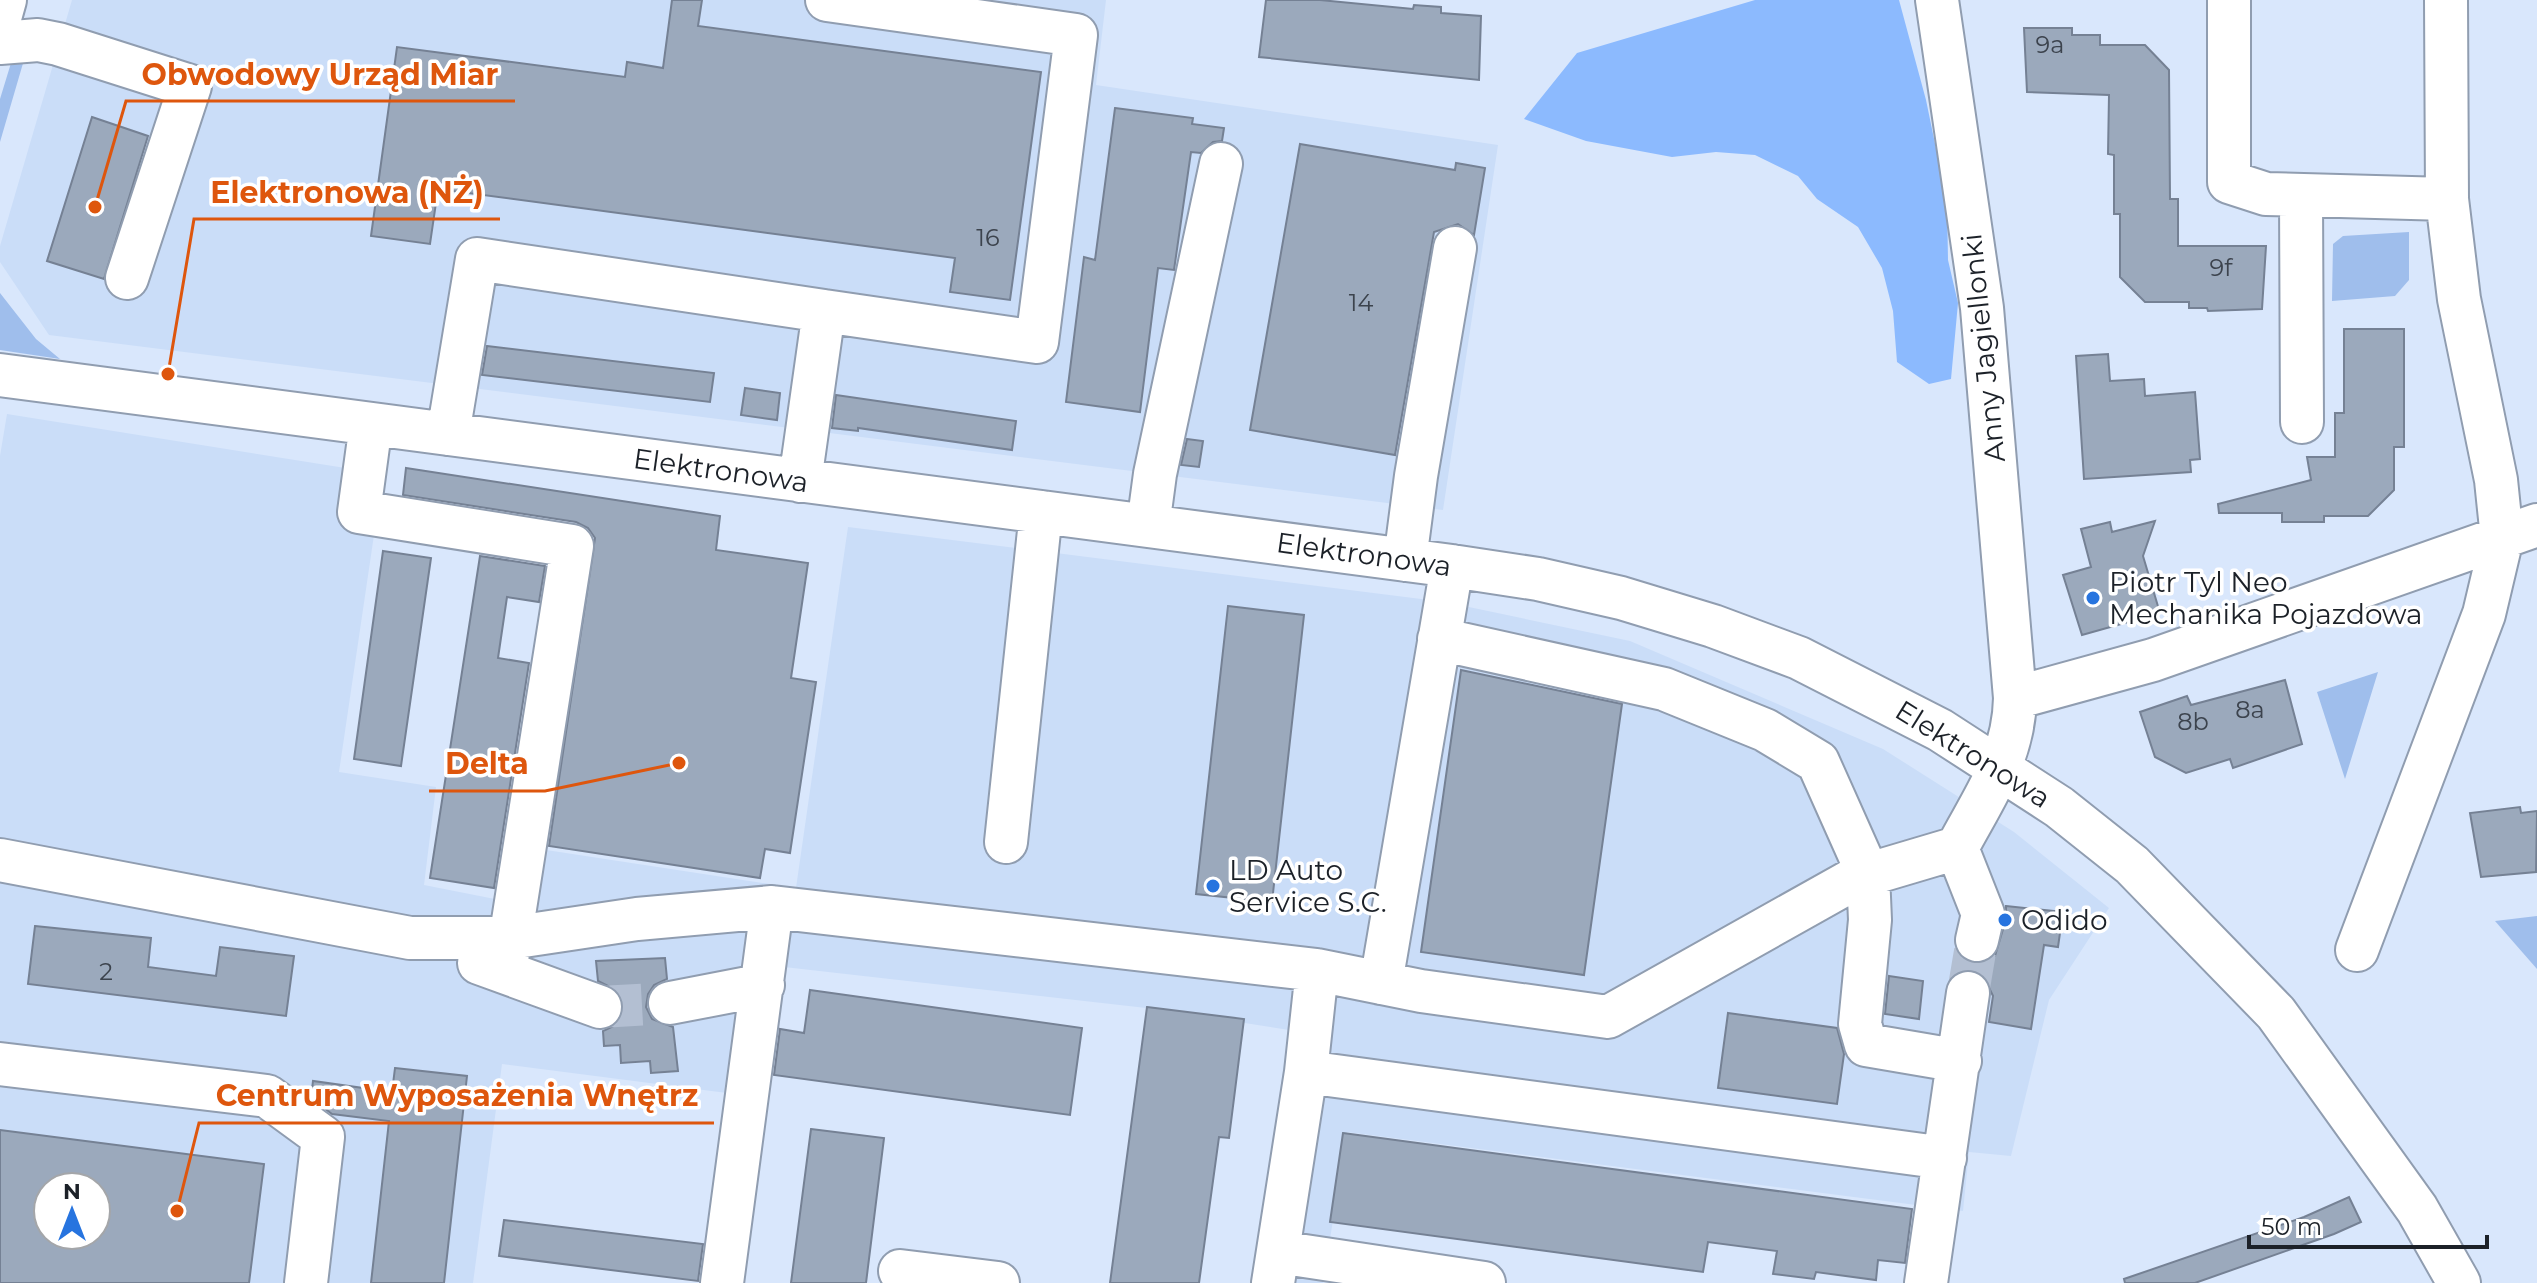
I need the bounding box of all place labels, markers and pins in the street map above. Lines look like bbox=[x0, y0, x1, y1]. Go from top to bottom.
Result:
callout: Obwodowy Urząd Miar bbox=[126, 47, 515, 101]
callout: Elektronowa (NŻ) bbox=[194, 165, 500, 219]
place label: Piotr Tyl Neo Mechanika Pojazdowa bbox=[2109, 565, 2423, 631]
marker: Piotr Tyl Neo Mechanika Pojazdowa bbox=[2084, 589, 2102, 607]
callout: Delta bbox=[429, 737, 545, 791]
place label: LD Auto Service S.C. bbox=[1229, 853, 1387, 919]
marker: LD Auto Service S.C. bbox=[1204, 877, 1222, 895]
place label: Odido bbox=[2021, 903, 2108, 937]
marker: Odido bbox=[1996, 911, 2014, 929]
callout: Centrum Wyposażenia Wnętrz bbox=[199, 1069, 714, 1123]

